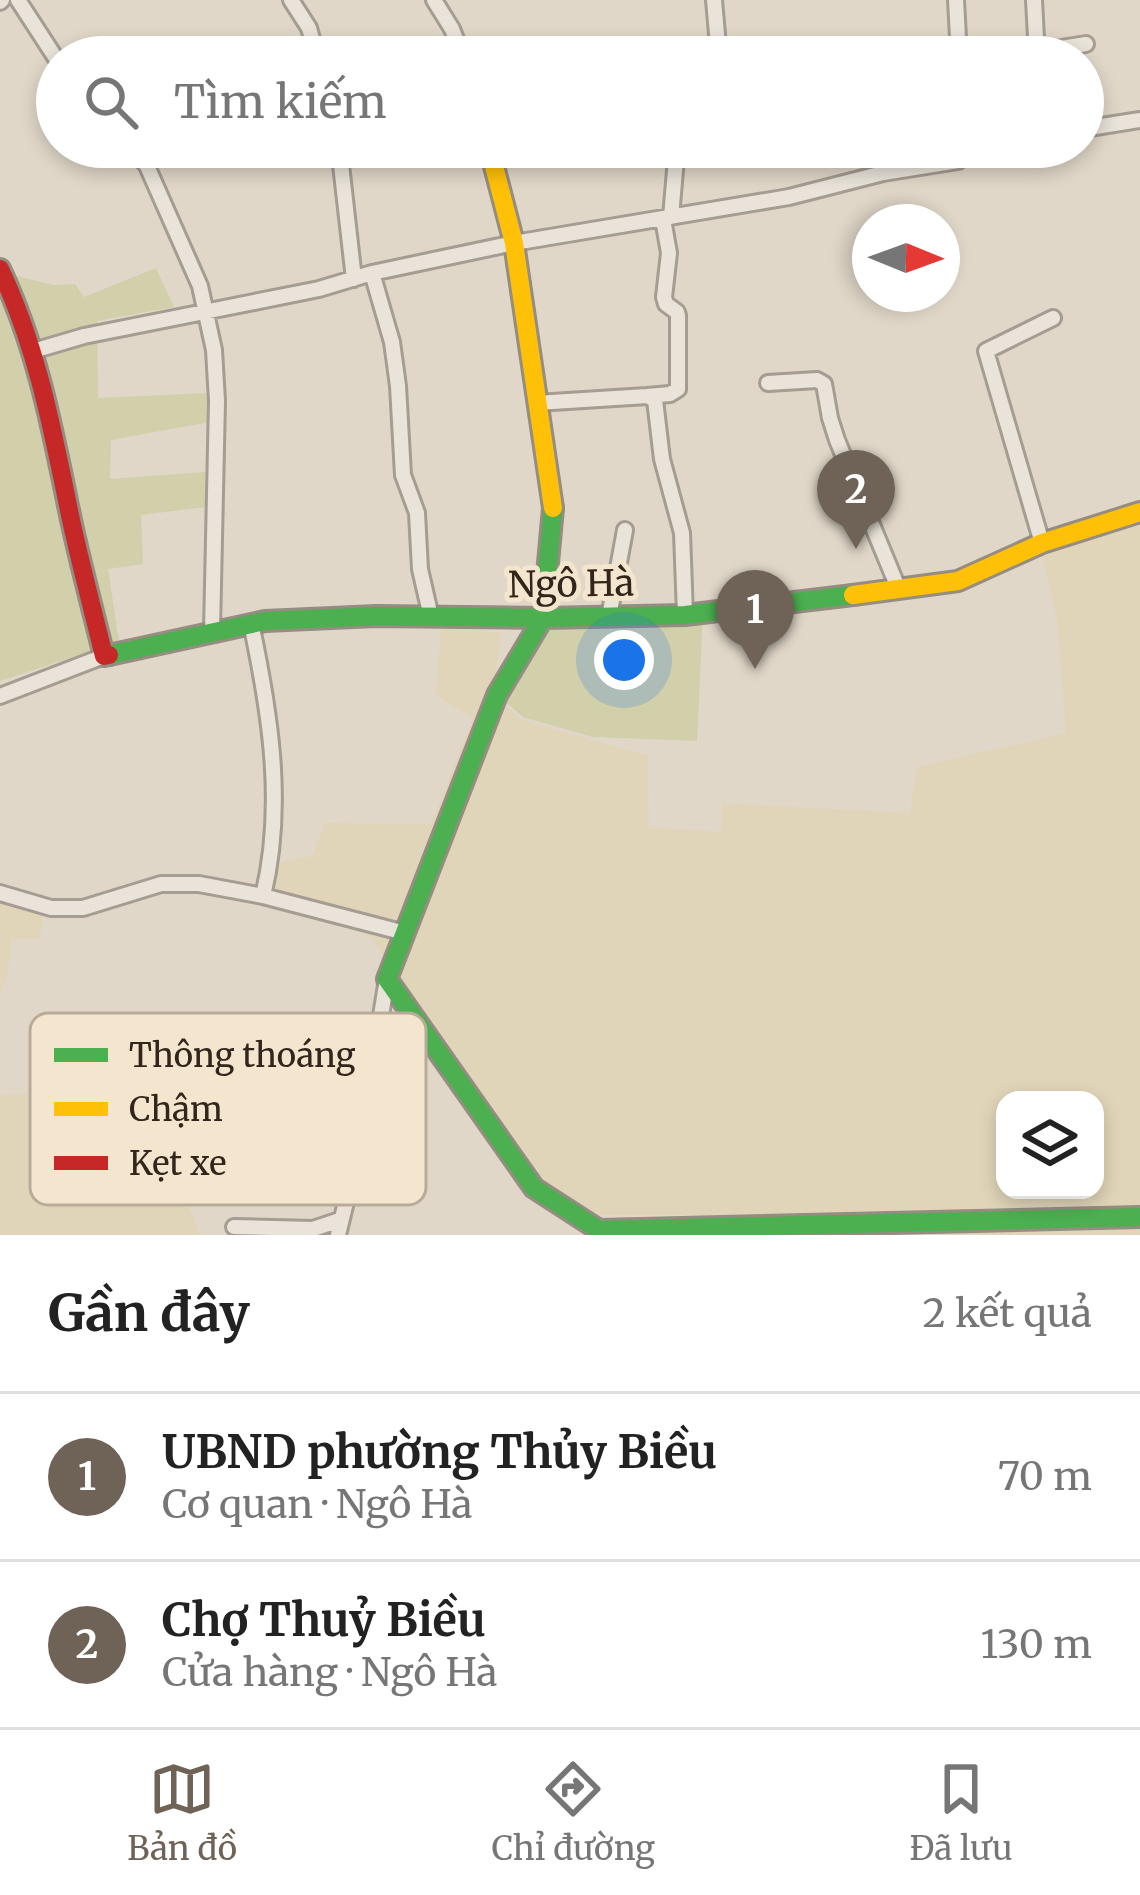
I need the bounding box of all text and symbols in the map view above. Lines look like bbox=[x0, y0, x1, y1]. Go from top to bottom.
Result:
search box bbox=[36, 36, 1104, 168]
icon: search bbox=[78, 69, 144, 135]
text: Tìm kiếm bbox=[174, 74, 387, 130]
north arrow bbox=[852, 204, 960, 312]
pin: 2 bbox=[817, 450, 895, 549]
street label: Ngô Hà bbox=[508, 560, 634, 608]
pin: 1 bbox=[716, 570, 794, 669]
your location bbox=[594, 630, 654, 690]
legend bbox=[30, 1013, 426, 1205]
text: Thông thoáng bbox=[129, 1035, 356, 1076]
text: Chậm bbox=[129, 1089, 223, 1130]
map controls bbox=[996, 1091, 1104, 1199]
button: layers bbox=[996, 1091, 1104, 1199]
text: Kẹt xe bbox=[129, 1143, 226, 1184]
text: Gần đây bbox=[48, 1281, 250, 1345]
text: 2 kết quả bbox=[923, 1289, 1092, 1338]
text: UBND phường Thủy Biều bbox=[162, 1424, 717, 1480]
text: 1 bbox=[78, 1452, 96, 1501]
text: 70 m bbox=[998, 1452, 1092, 1501]
text: Cơ quan · Ngô Hà bbox=[162, 1480, 473, 1529]
text: Chợ Thuỷ Biều bbox=[162, 1592, 486, 1648]
text: 2 bbox=[76, 1620, 98, 1669]
text: 130 m bbox=[980, 1620, 1092, 1669]
text: Cửa hàng · Ngô Hà bbox=[162, 1648, 497, 1697]
tab: Bản đồ bbox=[127, 1756, 237, 1869]
tab: Chỉ đường bbox=[491, 1756, 655, 1869]
tab: Đã lưu bbox=[910, 1756, 1013, 1869]

